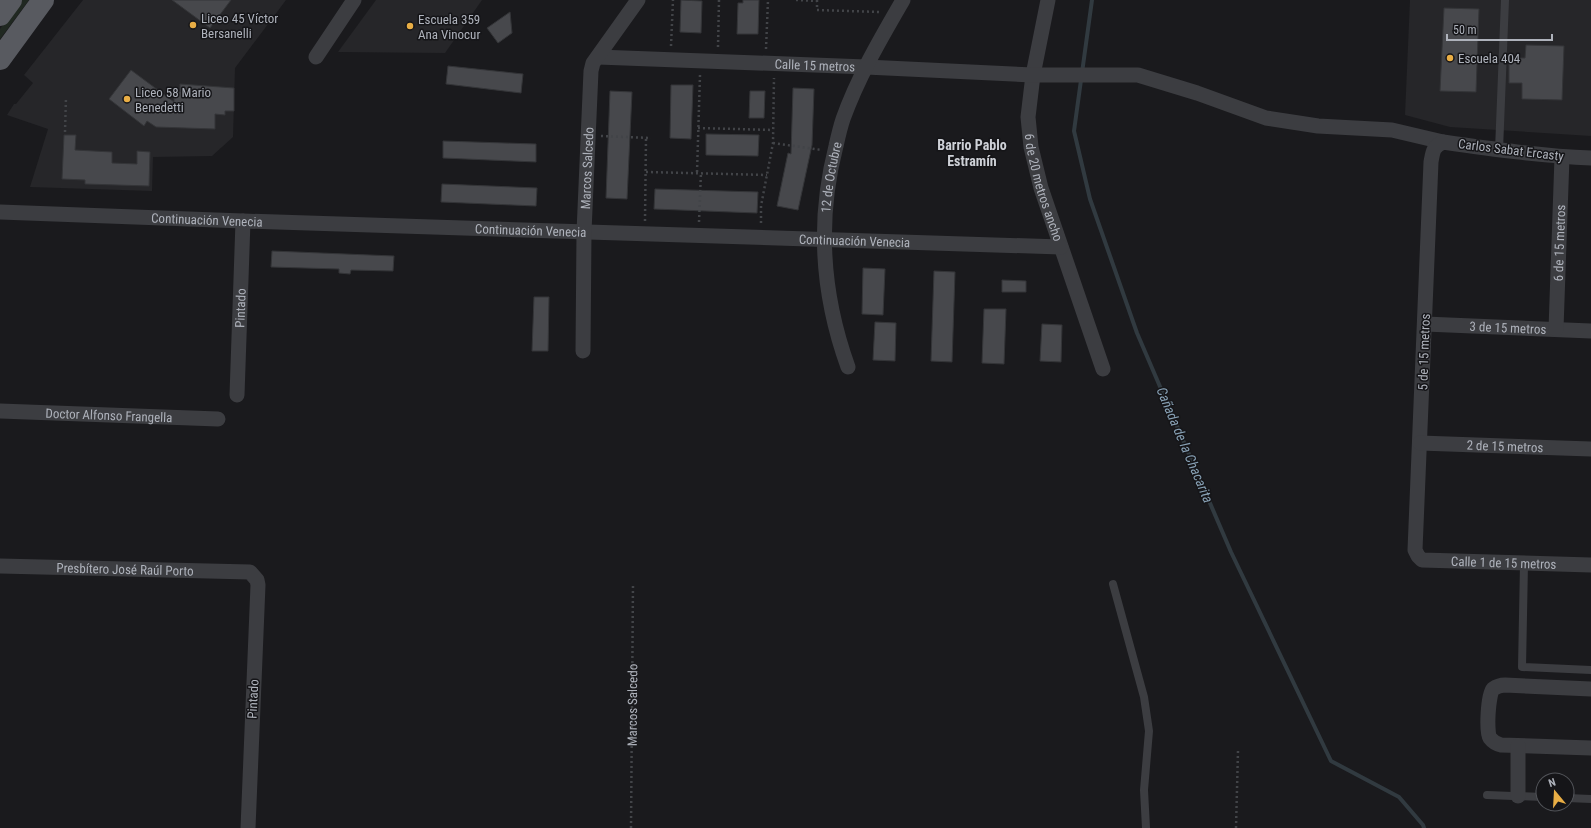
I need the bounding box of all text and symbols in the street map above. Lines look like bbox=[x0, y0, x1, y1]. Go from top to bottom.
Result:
place label: Liceo 45 Víctor Bersanelli bbox=[201, 11, 278, 41]
place label: Escuela 359 Ana Vinocur bbox=[418, 12, 480, 42]
scale bar bbox=[1447, 16, 1552, 42]
marker: Liceo 45 Víctor Bersanelli bbox=[188, 20, 198, 30]
marker: Escuela 359 Ana Vinocur bbox=[405, 21, 415, 31]
text: 50 m bbox=[1453, 23, 1477, 37]
place label: Escuela 404 bbox=[1458, 51, 1521, 66]
marker: Escuela 404 bbox=[1445, 53, 1455, 63]
street label: Calle 15 metros bbox=[774, 56, 855, 74]
place label: Liceo 58 Mario Benedetti bbox=[135, 85, 211, 115]
marker: Liceo 58 Mario Benedetti bbox=[122, 94, 132, 104]
street label: Marcos Salcedo bbox=[577, 127, 596, 210]
street label: 6 de 20 metros ancho bbox=[1022, 133, 1066, 243]
street label: Carlos Sabat Ercasty bbox=[1457, 136, 1565, 164]
district label: Barrio Pablo Estramín bbox=[937, 137, 1007, 169]
street label: 12 de Octubre bbox=[818, 140, 844, 213]
street label: 6 de 15 metros bbox=[1550, 204, 1568, 282]
street label: Continuación Venecia bbox=[151, 210, 263, 229]
street label: Continuación Venecia bbox=[475, 221, 587, 239]
street label: Continuación Venecia bbox=[799, 231, 910, 250]
street label: Pintado bbox=[232, 288, 248, 328]
street label: 5 de 15 metros bbox=[1415, 313, 1433, 391]
street label: 3 de 15 metros bbox=[1469, 318, 1547, 337]
water label: Cañada de la Chacarita bbox=[1153, 385, 1217, 505]
street label: Doctor Alfonso Frangella bbox=[45, 405, 173, 425]
street label: 2 de 15 metros bbox=[1466, 437, 1544, 455]
street label: Calle 1 de 15 metros bbox=[1451, 553, 1557, 571]
street label: Presbítero José Raúl Porto bbox=[56, 560, 194, 578]
street label: Marcos Salcedo bbox=[624, 664, 640, 746]
street label: Pintado bbox=[244, 679, 262, 719]
north arrow bbox=[1535, 772, 1575, 812]
text: N bbox=[1547, 776, 1558, 790]

